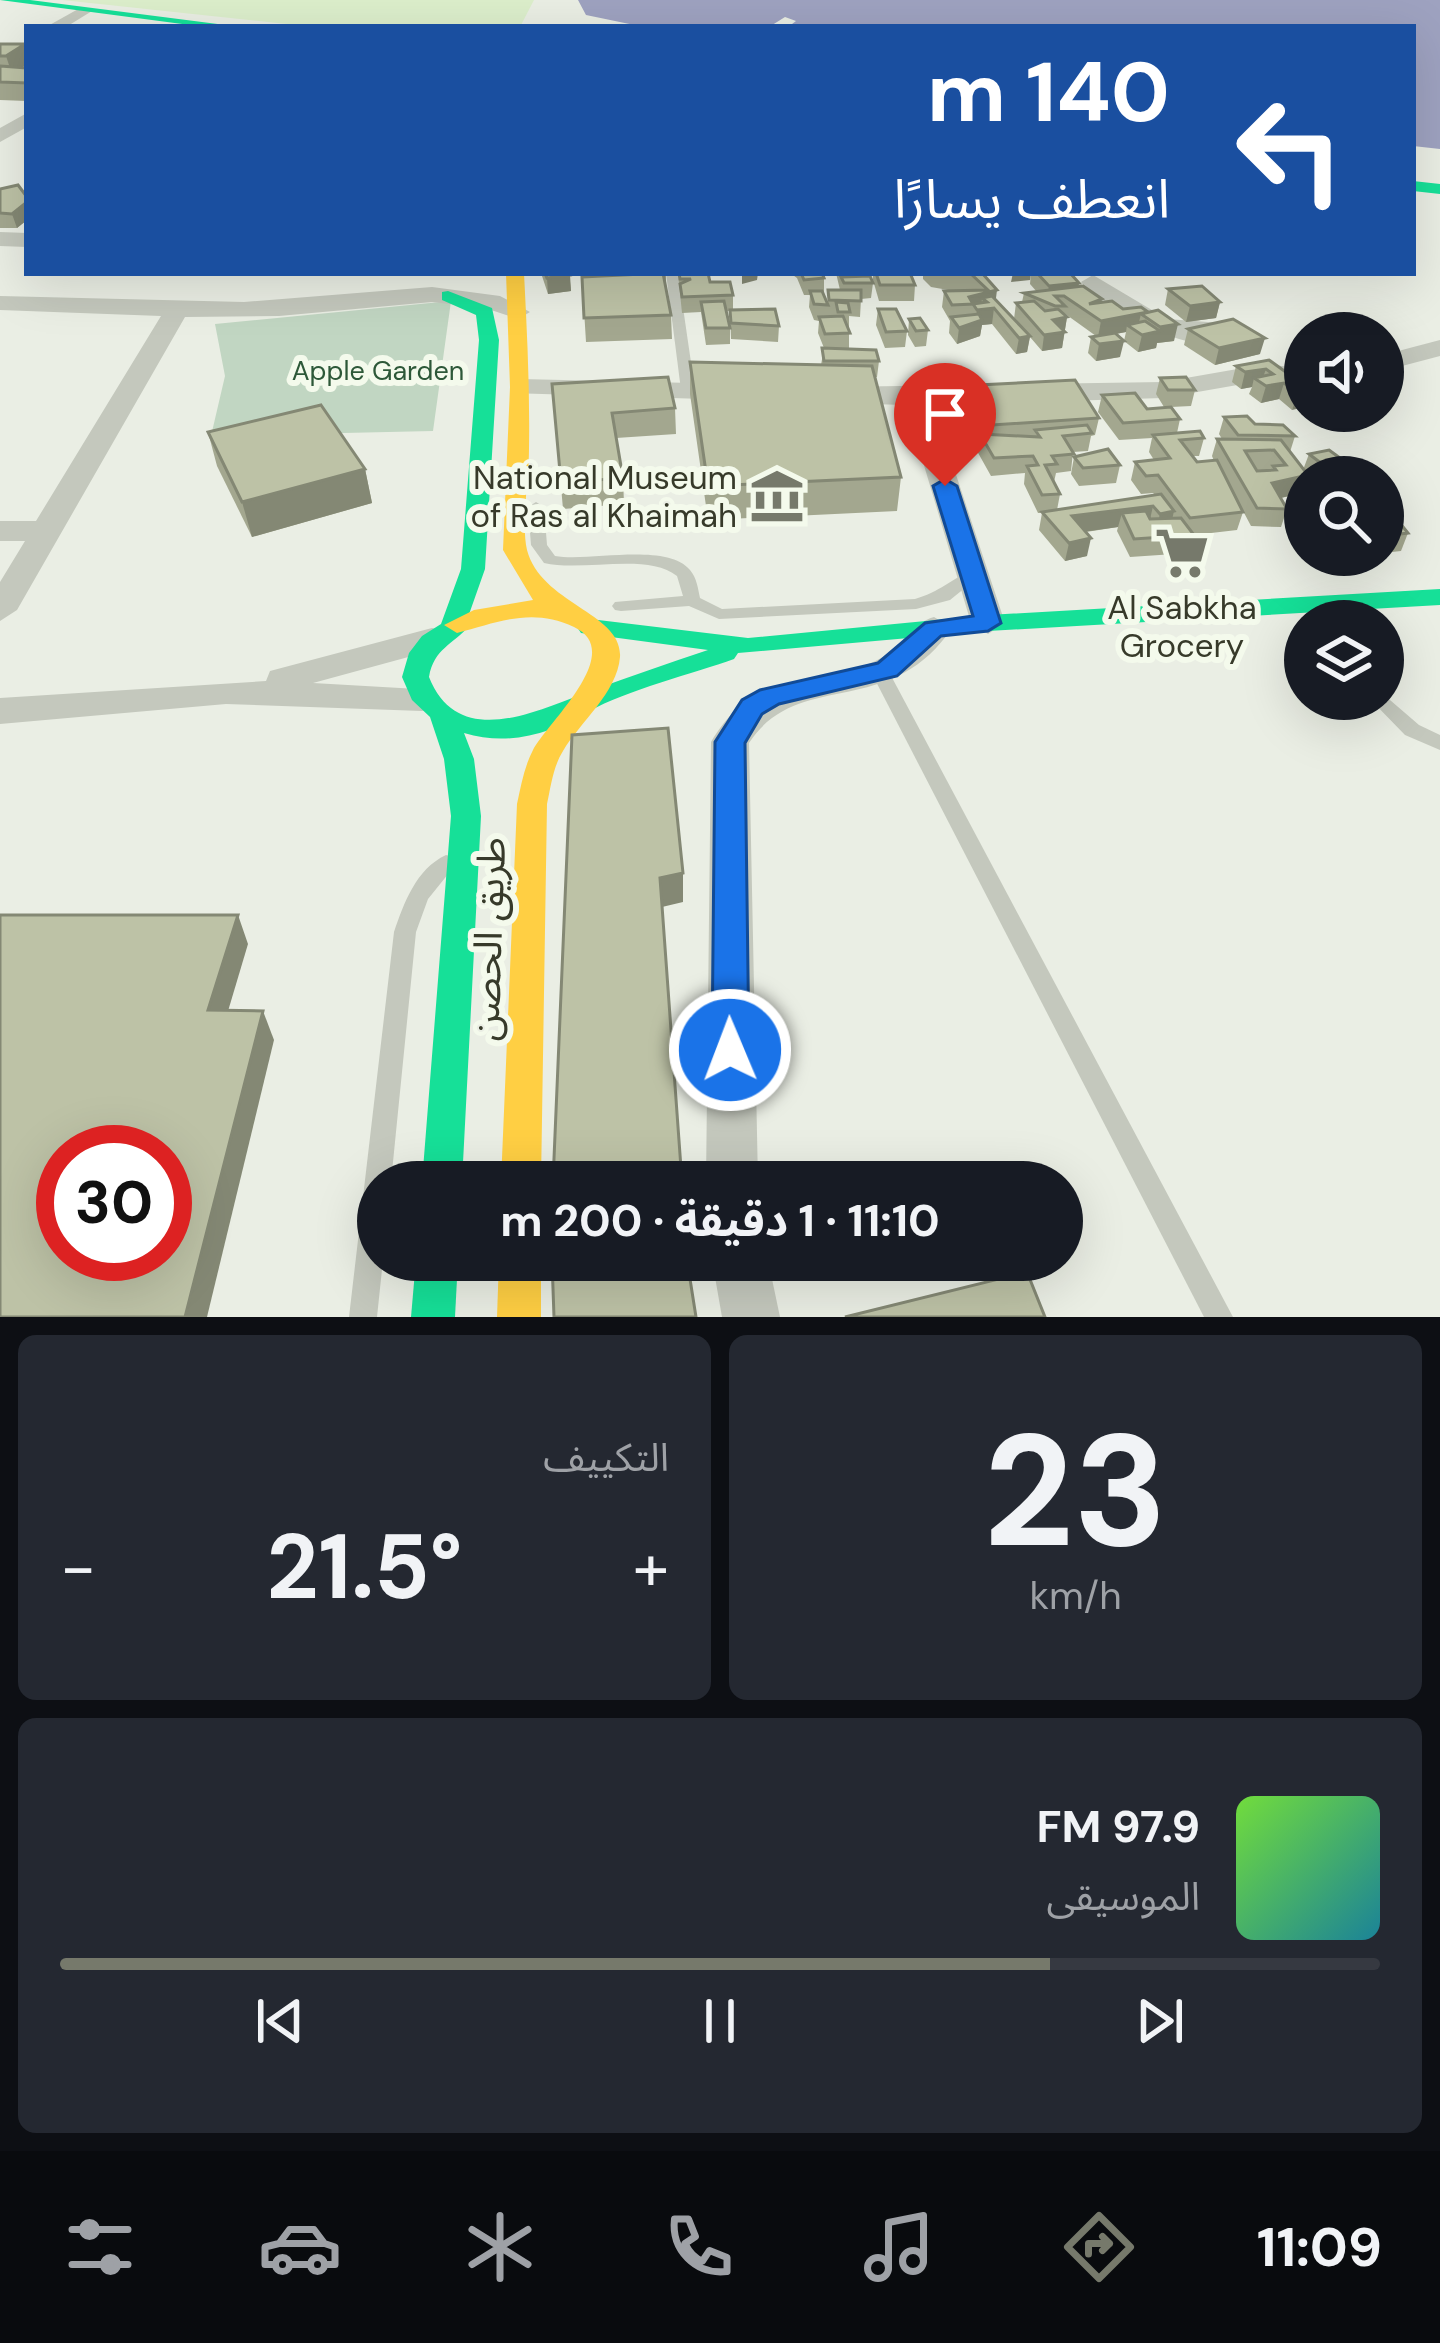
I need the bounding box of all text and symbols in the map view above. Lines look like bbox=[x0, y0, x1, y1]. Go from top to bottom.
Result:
text: 140 m bbox=[927, 38, 1170, 147]
icon: left bbox=[1212, 72, 1368, 228]
text: انعطف يسارًا bbox=[893, 164, 1170, 235]
map controls bbox=[1284, 312, 1404, 720]
button: sound bbox=[1284, 312, 1404, 432]
park label: Apple Garden bbox=[292, 353, 464, 388]
pin bbox=[894, 363, 996, 486]
icon: arrive bbox=[912, 381, 978, 447]
place label: National Museum of Ras al Khaimah bbox=[470, 456, 737, 537]
button: search bbox=[1284, 456, 1404, 576]
museum icon: National Museum of Ras al Khaimah bbox=[748, 467, 806, 525]
supermarket icon: Al Sabkha Grocery bbox=[1153, 524, 1211, 582]
place label: Al Sabkha Grocery bbox=[1107, 586, 1257, 667]
button: layers bbox=[1284, 600, 1404, 720]
street label: طريق الحصن bbox=[459, 836, 517, 1042]
position arrow bbox=[667, 987, 793, 1113]
speed limit sign: 30 bbox=[36, 1125, 192, 1281]
text: 11:10 · 1 دقيقة · 200 m bbox=[500, 1191, 940, 1250]
text: 23 bbox=[983, 1390, 1168, 1593]
text: التكييف bbox=[543, 1432, 669, 1483]
text: 21.5° bbox=[266, 1509, 463, 1626]
text: − bbox=[60, 1525, 96, 1610]
text: + bbox=[633, 1525, 669, 1610]
text: km/h bbox=[1029, 1570, 1122, 1621]
text: 97.9 FM bbox=[1036, 1797, 1200, 1856]
text: الموسيقى bbox=[1046, 1871, 1200, 1922]
icon: previous bbox=[247, 1988, 313, 2054]
icon: pause bbox=[687, 1988, 753, 2054]
icon: next bbox=[1127, 1988, 1193, 2054]
icon: filters bbox=[58, 2205, 142, 2289]
icon: car bbox=[258, 2205, 342, 2289]
icon: climate bbox=[458, 2205, 542, 2289]
icon: phone bbox=[657, 2205, 741, 2289]
icon: music bbox=[857, 2205, 941, 2289]
icon: directions bbox=[1057, 2205, 1141, 2289]
text: 11:09 bbox=[1257, 2212, 1382, 2283]

